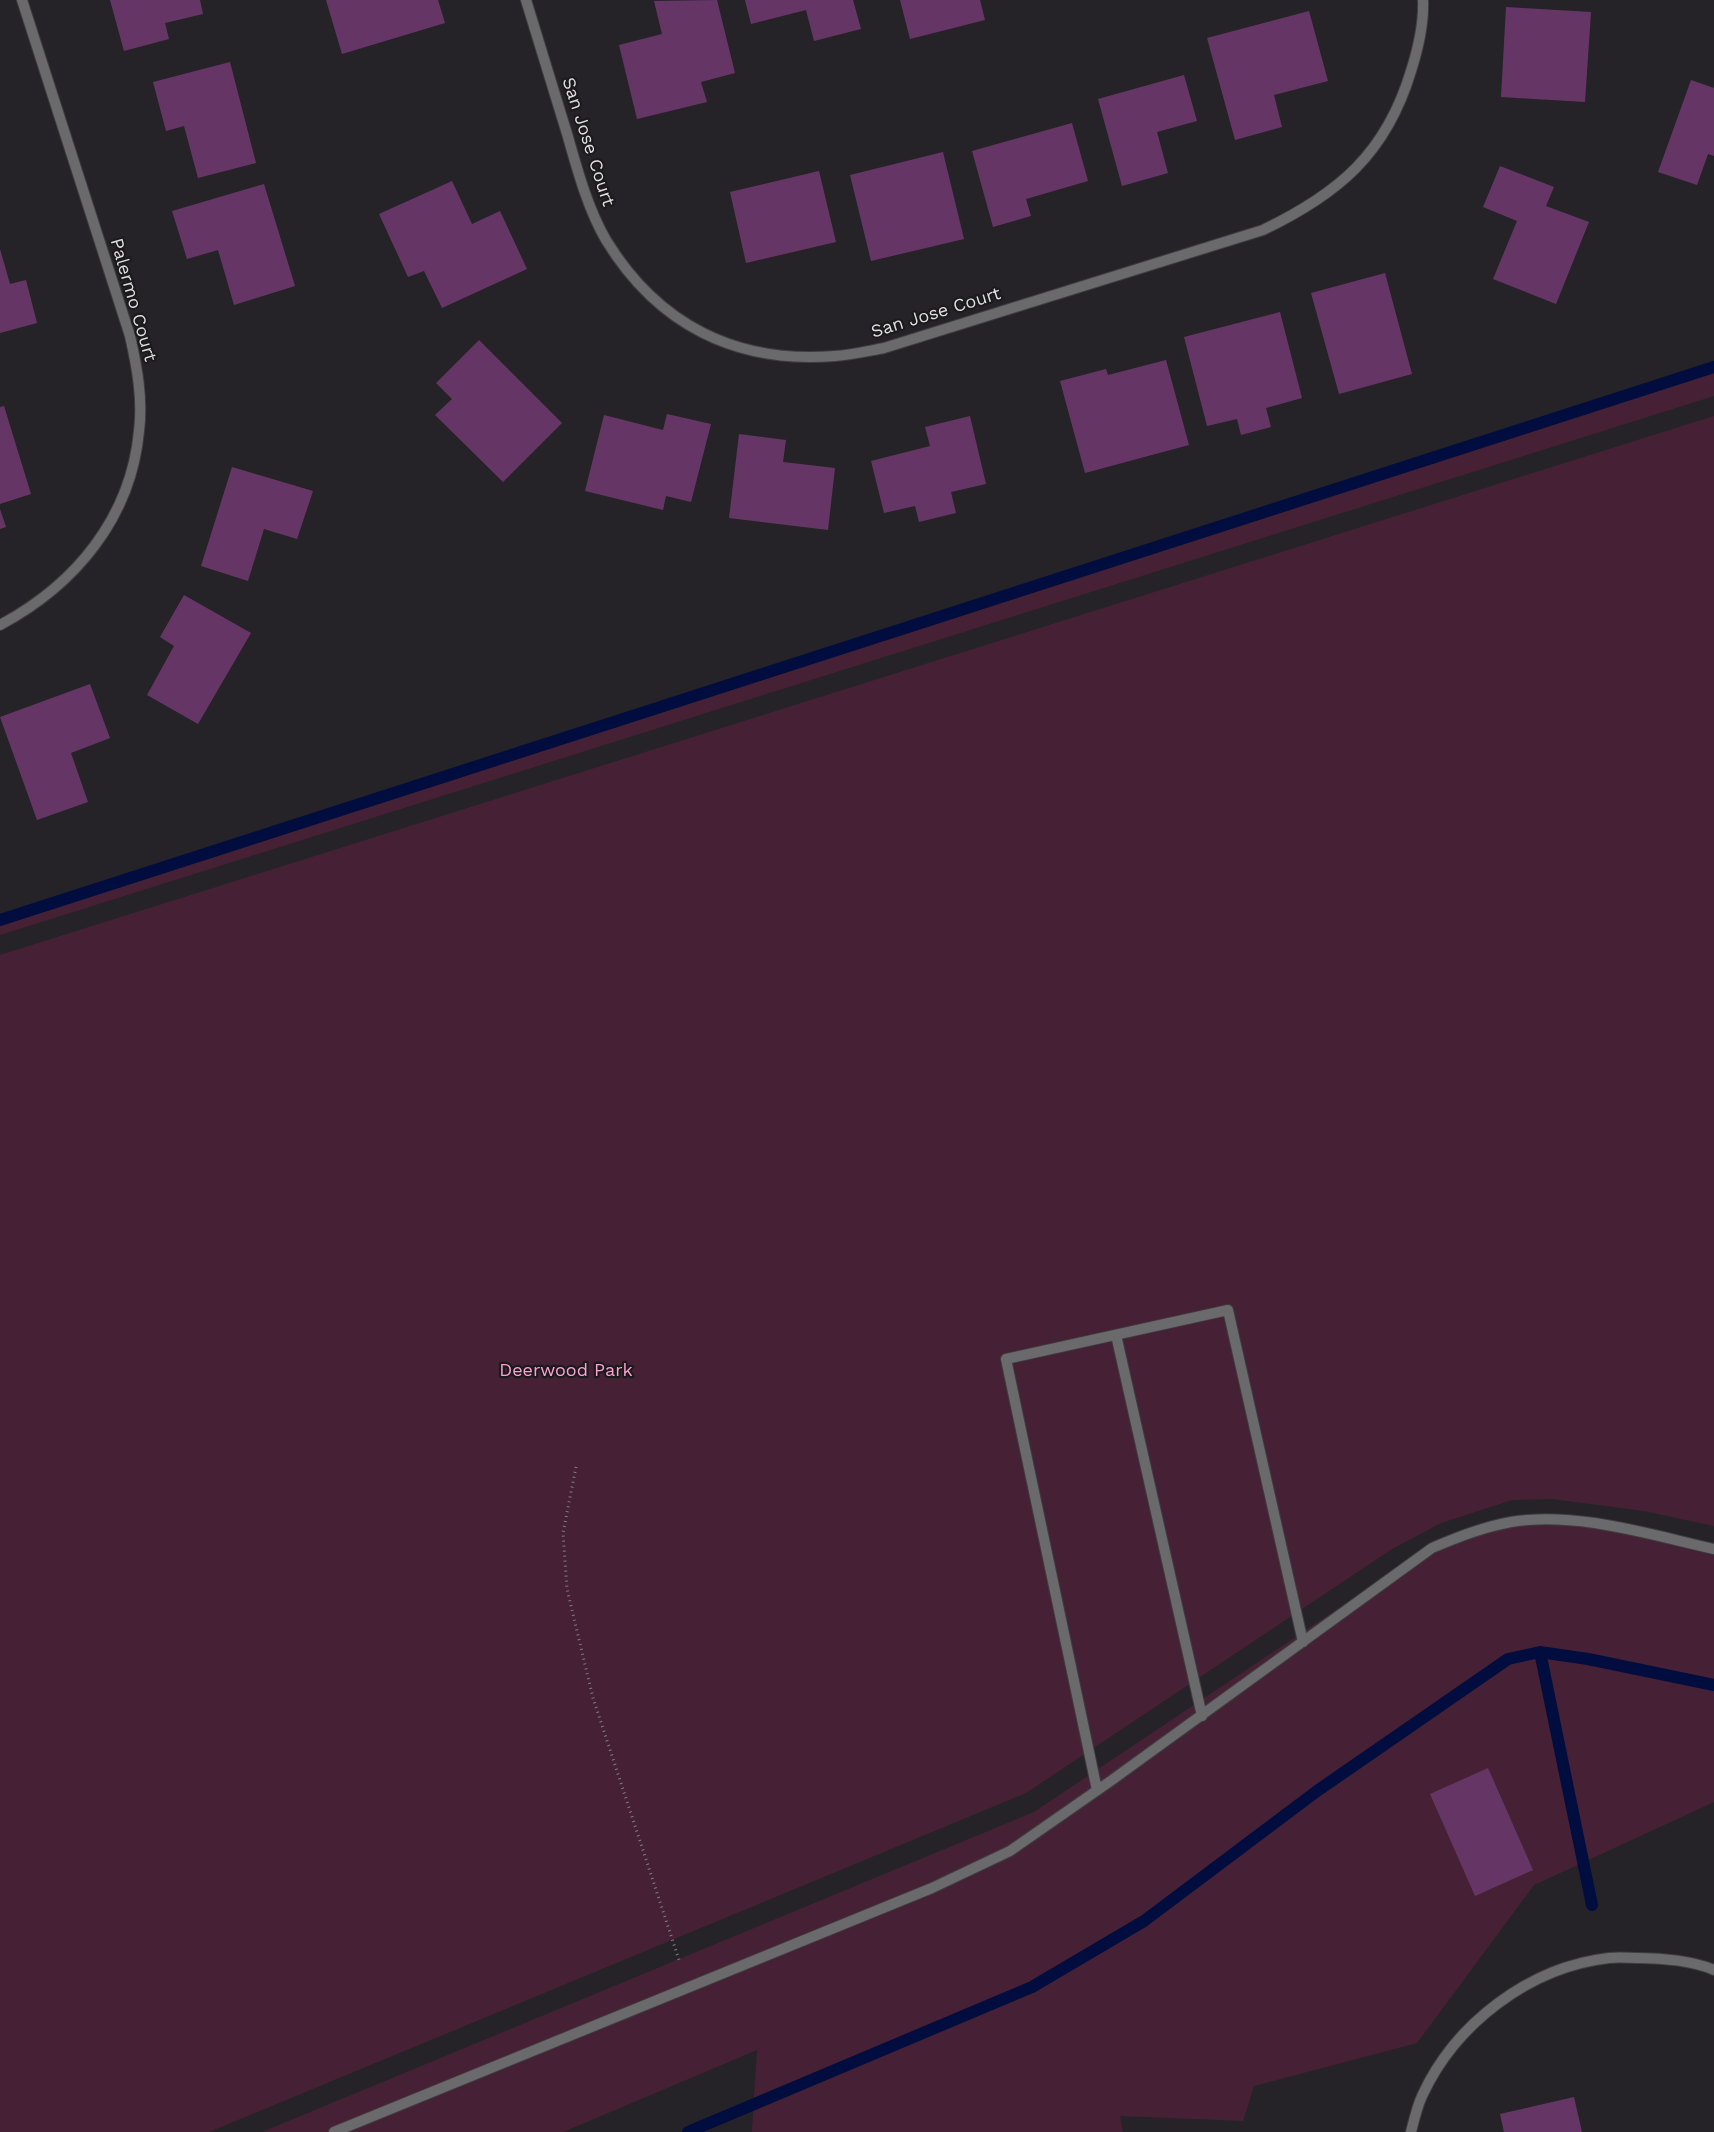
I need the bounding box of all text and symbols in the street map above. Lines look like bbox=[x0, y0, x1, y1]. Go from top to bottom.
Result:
street label: San Jose Court bbox=[557, 75, 619, 209]
street label: Palermo Court bbox=[105, 236, 161, 364]
street label: San Jose Court bbox=[869, 283, 1003, 343]
park label: Deerwood Park bbox=[499, 1360, 633, 1382]

